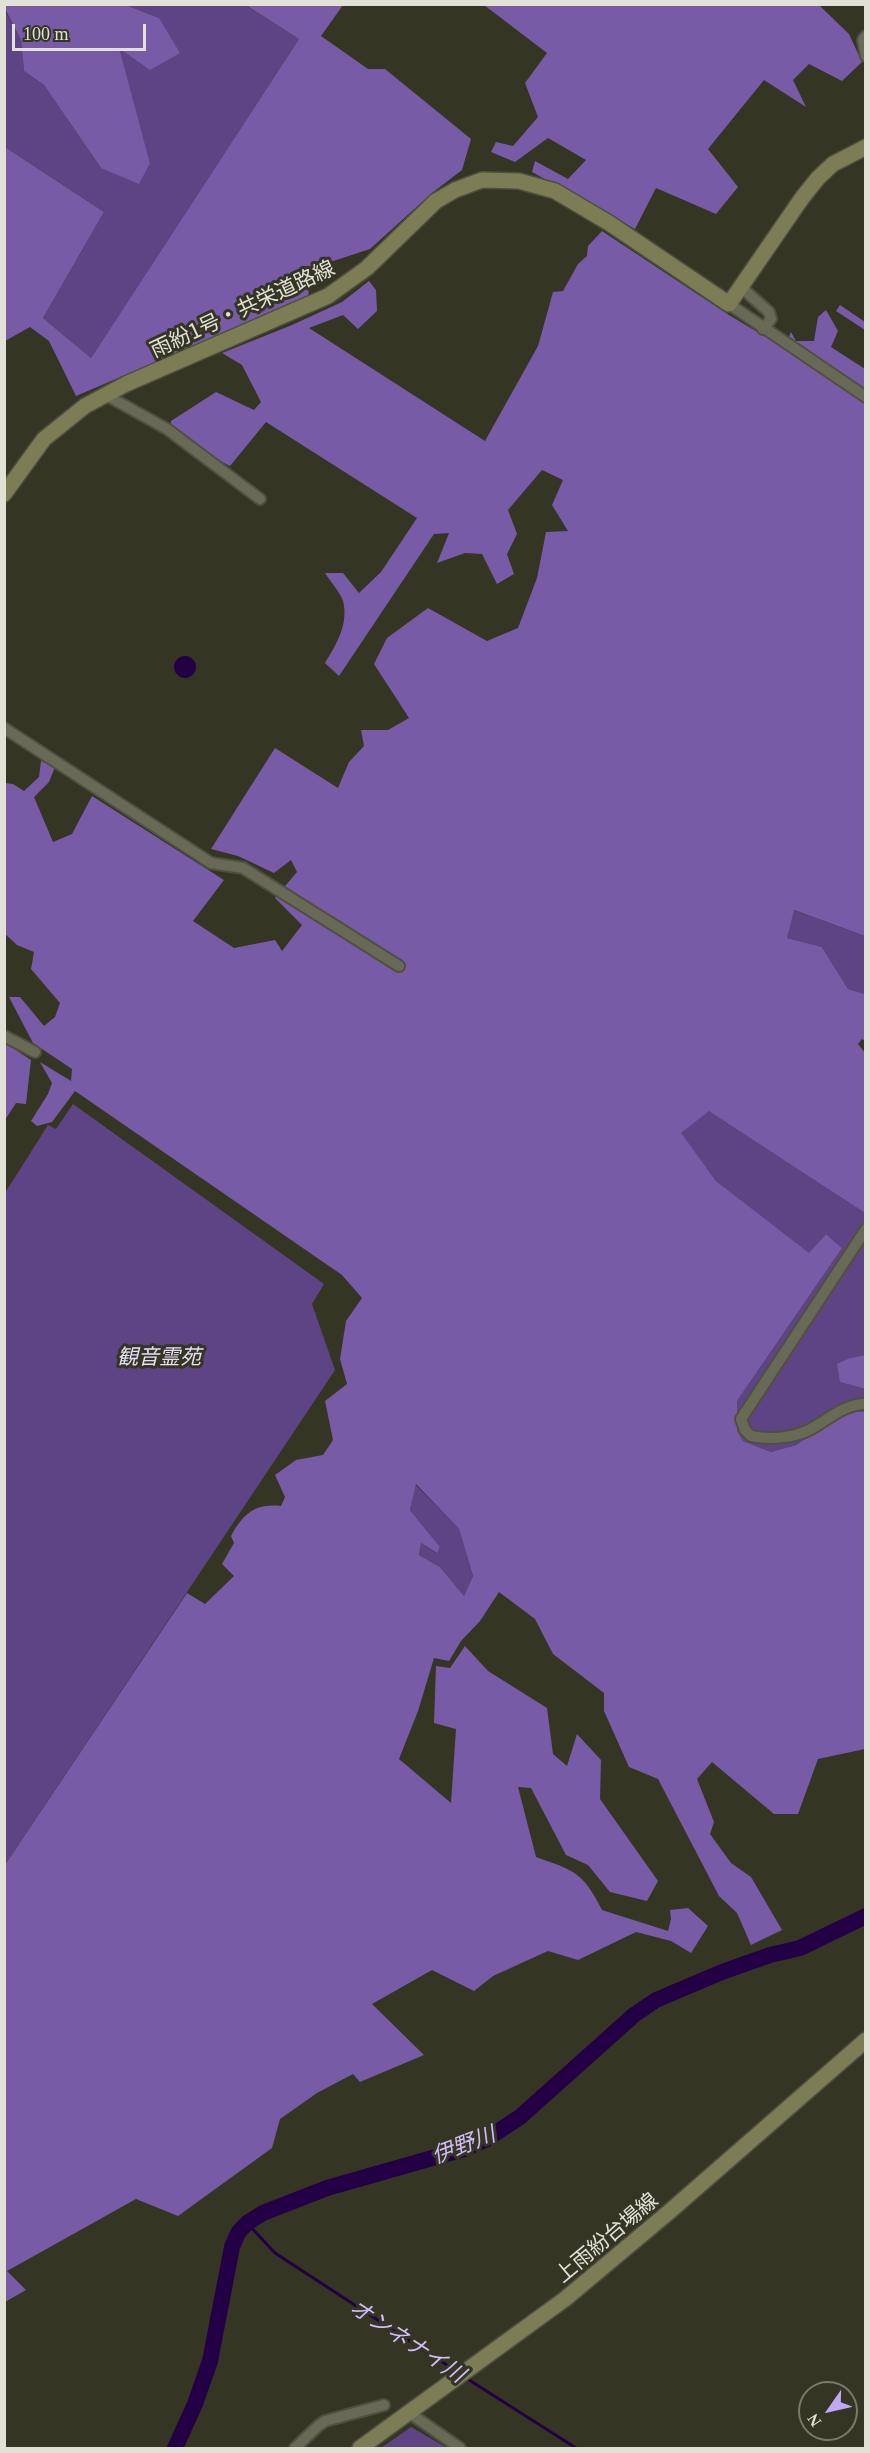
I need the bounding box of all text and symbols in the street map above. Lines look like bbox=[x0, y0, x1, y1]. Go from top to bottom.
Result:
scale bar bbox=[15, 12, 148, 50]
text: 100 m bbox=[23, 24, 69, 44]
street label: 雨紛1号・共栄道路線 bbox=[146, 254, 338, 362]
park label: 観音霊苑 bbox=[117, 1343, 201, 1369]
water label: 伊野川 bbox=[427, 2120, 499, 2168]
street label: 上雨紛台場線 bbox=[550, 2187, 662, 2287]
water label: オンネナイ川 bbox=[345, 2293, 471, 2387]
north arrow bbox=[798, 2381, 858, 2441]
text: N bbox=[804, 2411, 825, 2430]

